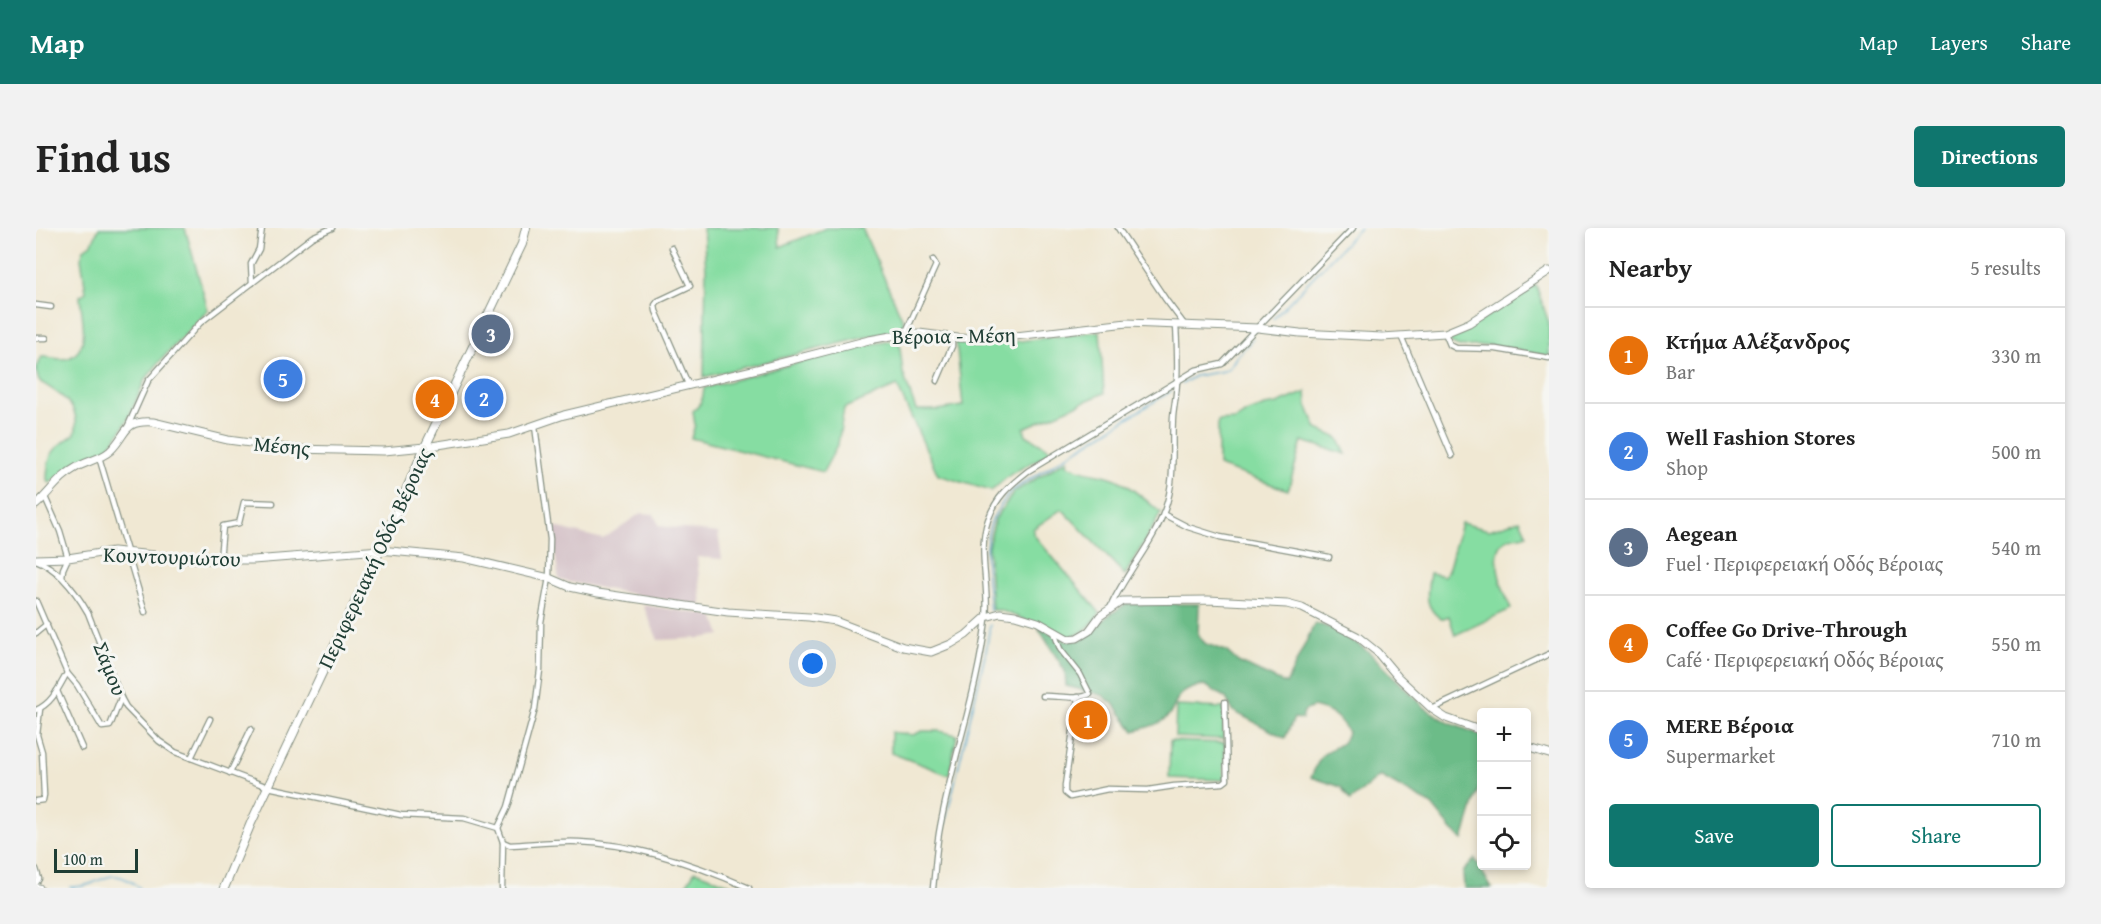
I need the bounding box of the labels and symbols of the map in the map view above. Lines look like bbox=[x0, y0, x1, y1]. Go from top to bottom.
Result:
pin: 3 bbox=[472, 312, 510, 356]
street label: Βέροια - Μέση bbox=[892, 319, 1016, 352]
pin: 5 bbox=[264, 356, 302, 402]
pin: 4 bbox=[416, 376, 454, 422]
pin: 2 bbox=[464, 376, 504, 420]
street label: Μέσης bbox=[252, 428, 312, 463]
street label: Περιφερειακή Οδός Βέροιας bbox=[310, 442, 440, 674]
street label: Κουντουριώτου bbox=[103, 539, 241, 574]
street label: Σάμου bbox=[86, 637, 135, 701]
your location bbox=[798, 649, 827, 678]
pin: 1 bbox=[1068, 698, 1108, 742]
scale bar bbox=[54, 846, 138, 874]

